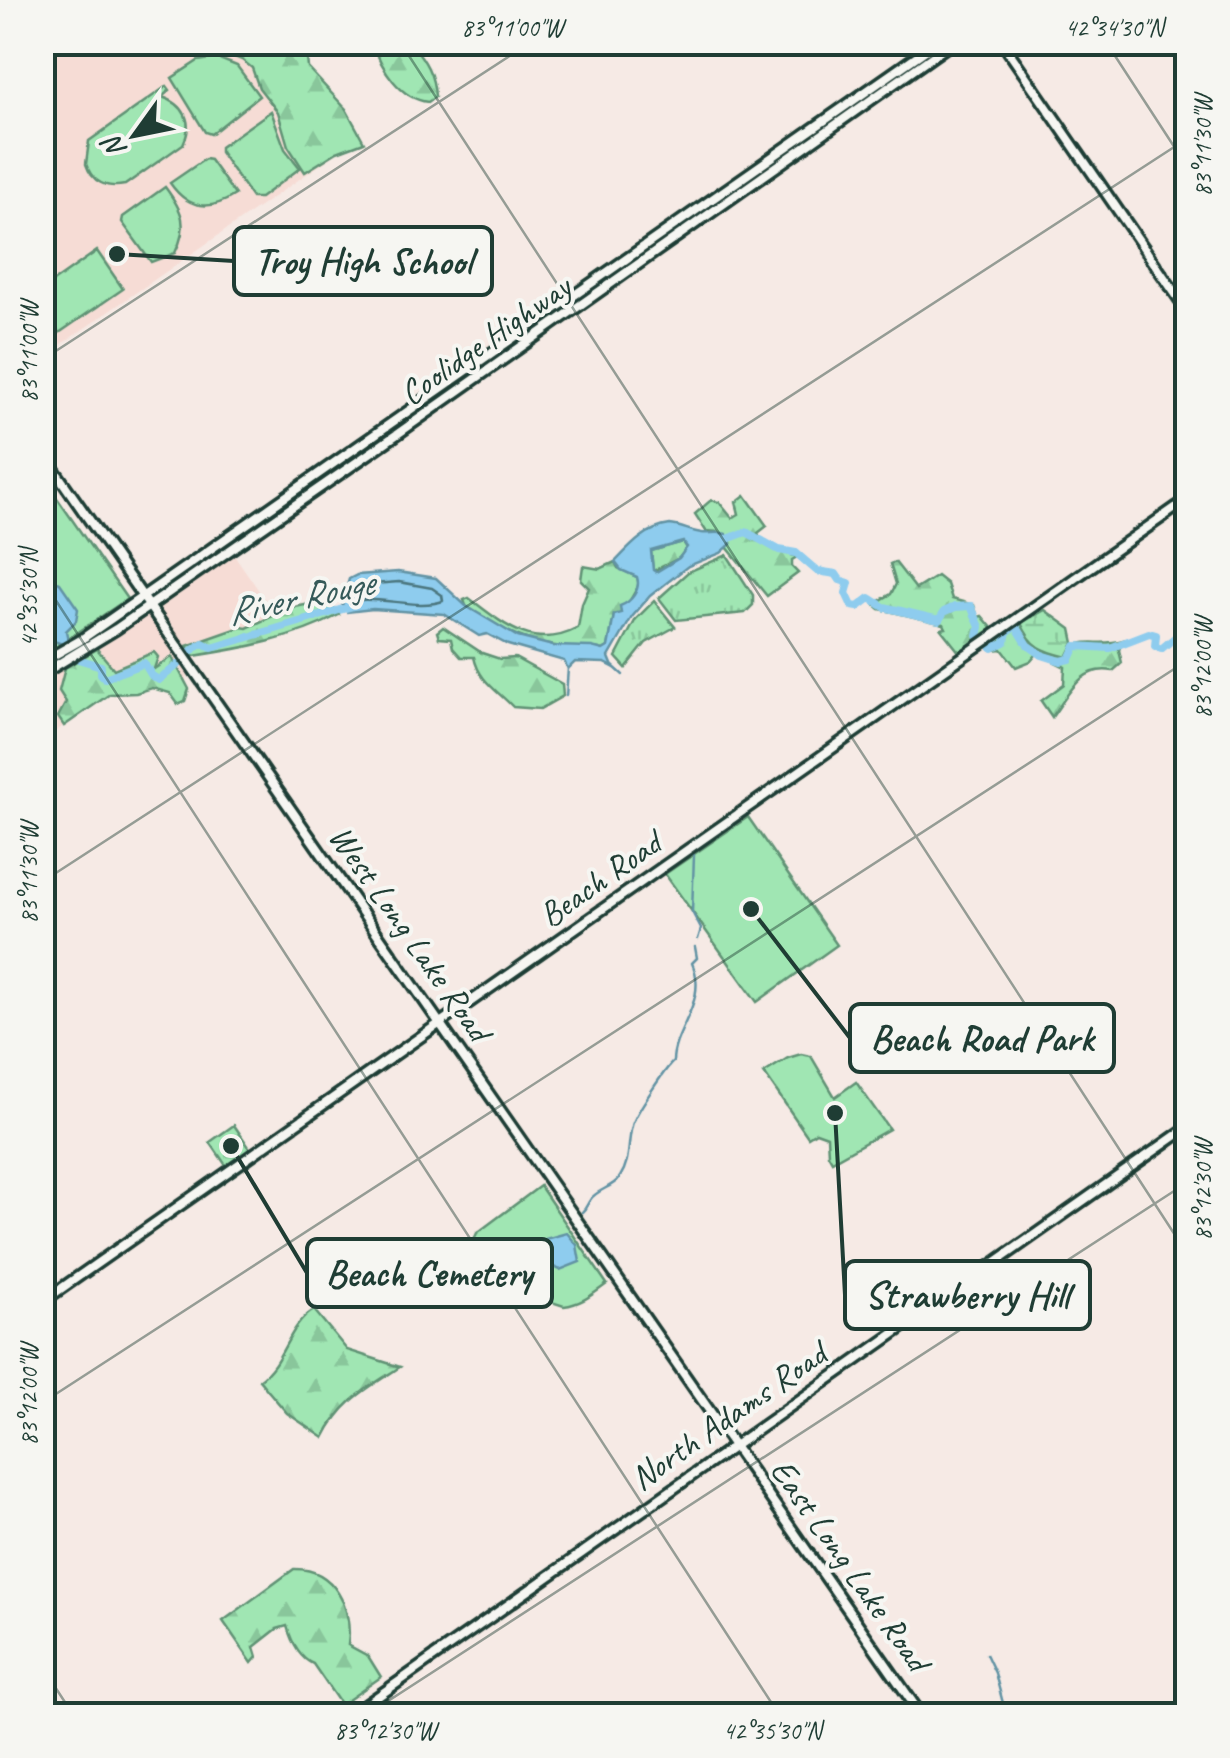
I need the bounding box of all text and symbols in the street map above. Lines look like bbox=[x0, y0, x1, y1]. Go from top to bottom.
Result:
text: 83°11'00"W bbox=[461, 12, 567, 44]
text: 42°34'30"N bbox=[1065, 12, 1167, 44]
north arrow bbox=[85, 85, 185, 185]
text: 83°11'30"W bbox=[1187, 91, 1219, 197]
text: N bbox=[93, 128, 134, 165]
callout: Troy High School bbox=[234, 227, 492, 295]
text: Troy High School bbox=[254, 238, 479, 285]
street label: Coolidge Highway bbox=[391, 263, 582, 415]
text: 83°11'00"W bbox=[13, 297, 45, 403]
text: 42°35'30"N bbox=[13, 545, 45, 647]
water label: River Rouge bbox=[223, 557, 383, 635]
text: 83°12'00"W bbox=[1187, 613, 1219, 719]
street label: West Long Lake Road bbox=[319, 816, 504, 1054]
text: 83°11'30"W bbox=[13, 818, 45, 924]
street label: Beach Road bbox=[530, 818, 674, 937]
callout: Beach Road Park bbox=[850, 1004, 1114, 1072]
text: Beach Road Park bbox=[871, 1015, 1096, 1062]
text: 83°12'30"W bbox=[1187, 1135, 1219, 1241]
callout: Beach Cemetery bbox=[307, 1239, 552, 1307]
text: Beach Cemetery bbox=[326, 1250, 536, 1297]
callout: Strawberry Hill bbox=[845, 1261, 1090, 1329]
text: Strawberry Hill bbox=[865, 1272, 1076, 1319]
street label: North Adams Road bbox=[621, 1329, 839, 1500]
text: 83°12'00"W bbox=[13, 1340, 45, 1446]
street label: East Long Lake Road bbox=[760, 1450, 943, 1684]
text: 83°12'30"W bbox=[334, 1715, 440, 1747]
text: 42°35'30"N bbox=[723, 1715, 825, 1747]

